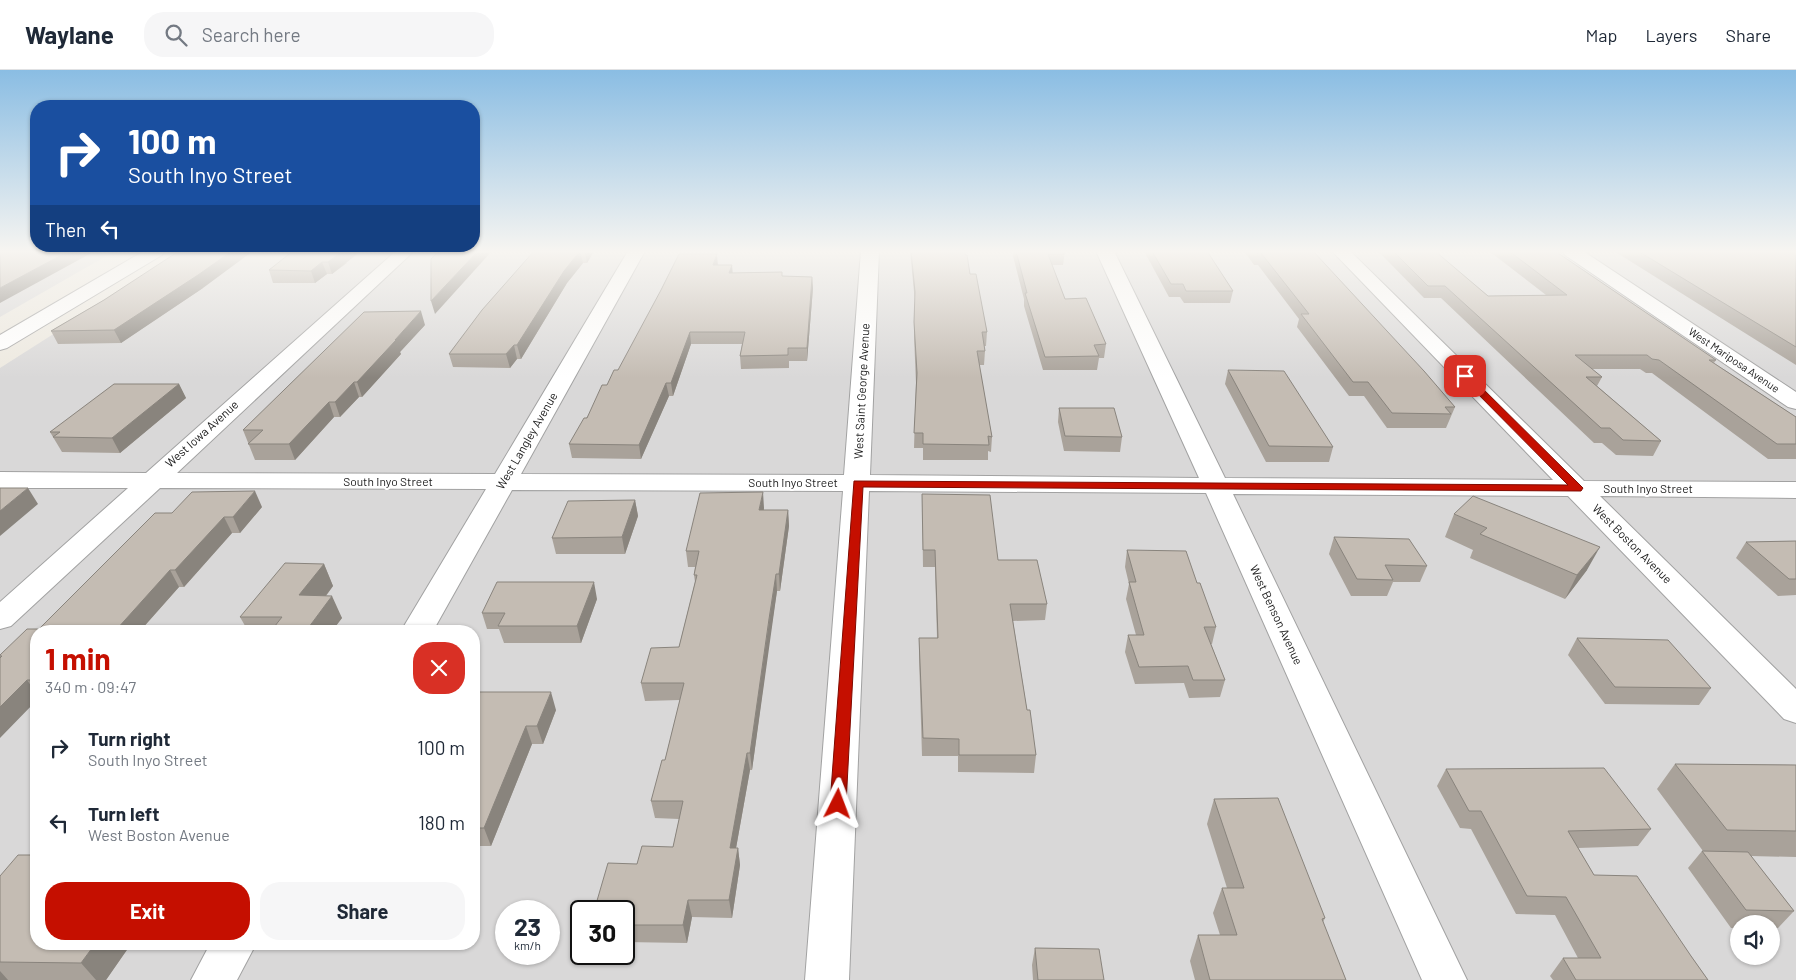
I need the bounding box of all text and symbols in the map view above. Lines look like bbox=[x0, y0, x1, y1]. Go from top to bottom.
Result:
search box bbox=[144, 12, 494, 57]
text: Waylane bbox=[25, 20, 114, 49]
icon: search bbox=[162, 21, 190, 49]
text: Search here bbox=[202, 23, 301, 46]
text: Map bbox=[1585, 24, 1617, 46]
text: Layers bbox=[1645, 24, 1698, 46]
text: Share bbox=[1726, 24, 1771, 46]
text: 100 m bbox=[128, 119, 217, 161]
icon: right bbox=[45, 120, 110, 185]
text: South Inyo Street bbox=[128, 161, 292, 187]
icon: left bbox=[96, 215, 124, 243]
text: Then bbox=[45, 218, 86, 241]
street label: West Saint George Avenue bbox=[850, 323, 872, 459]
street label: West Mariposa Avenue bbox=[1686, 324, 1782, 395]
pin bbox=[1444, 355, 1486, 397]
icon: arrive bbox=[1451, 362, 1479, 390]
street label: West Langley Avenue bbox=[493, 390, 560, 491]
street label: West Iowa Avenue bbox=[162, 397, 241, 470]
street label: South Inyo Street bbox=[343, 474, 433, 488]
street label: South Inyo Street bbox=[748, 475, 838, 489]
street label: South Inyo Street bbox=[1603, 481, 1693, 495]
street label: West Boston Avenue bbox=[1590, 501, 1675, 586]
street label: West Benson Avenue bbox=[1248, 562, 1306, 667]
text: 1 min bbox=[45, 640, 111, 676]
button: close bbox=[413, 642, 465, 694]
text: 340 m · 09:47 bbox=[45, 677, 136, 696]
text: Turn right bbox=[88, 727, 170, 750]
icon: right bbox=[45, 734, 73, 762]
text: 100 m bbox=[417, 736, 465, 759]
text: South Inyo Street bbox=[88, 750, 208, 769]
position arrow bbox=[811, 777, 863, 829]
text: Turn left bbox=[88, 802, 159, 825]
icon: left bbox=[45, 809, 73, 837]
text: 180 m bbox=[418, 811, 465, 834]
text: West Boston Avenue bbox=[88, 825, 230, 844]
button: Exit bbox=[45, 882, 250, 940]
button: Share bbox=[260, 882, 465, 940]
speed limit sign: 30 bbox=[570, 900, 635, 965]
text: 23 bbox=[514, 911, 541, 941]
map controls bbox=[1730, 915, 1780, 965]
button: sound bbox=[1730, 915, 1780, 965]
text: km/h bbox=[514, 938, 541, 952]

